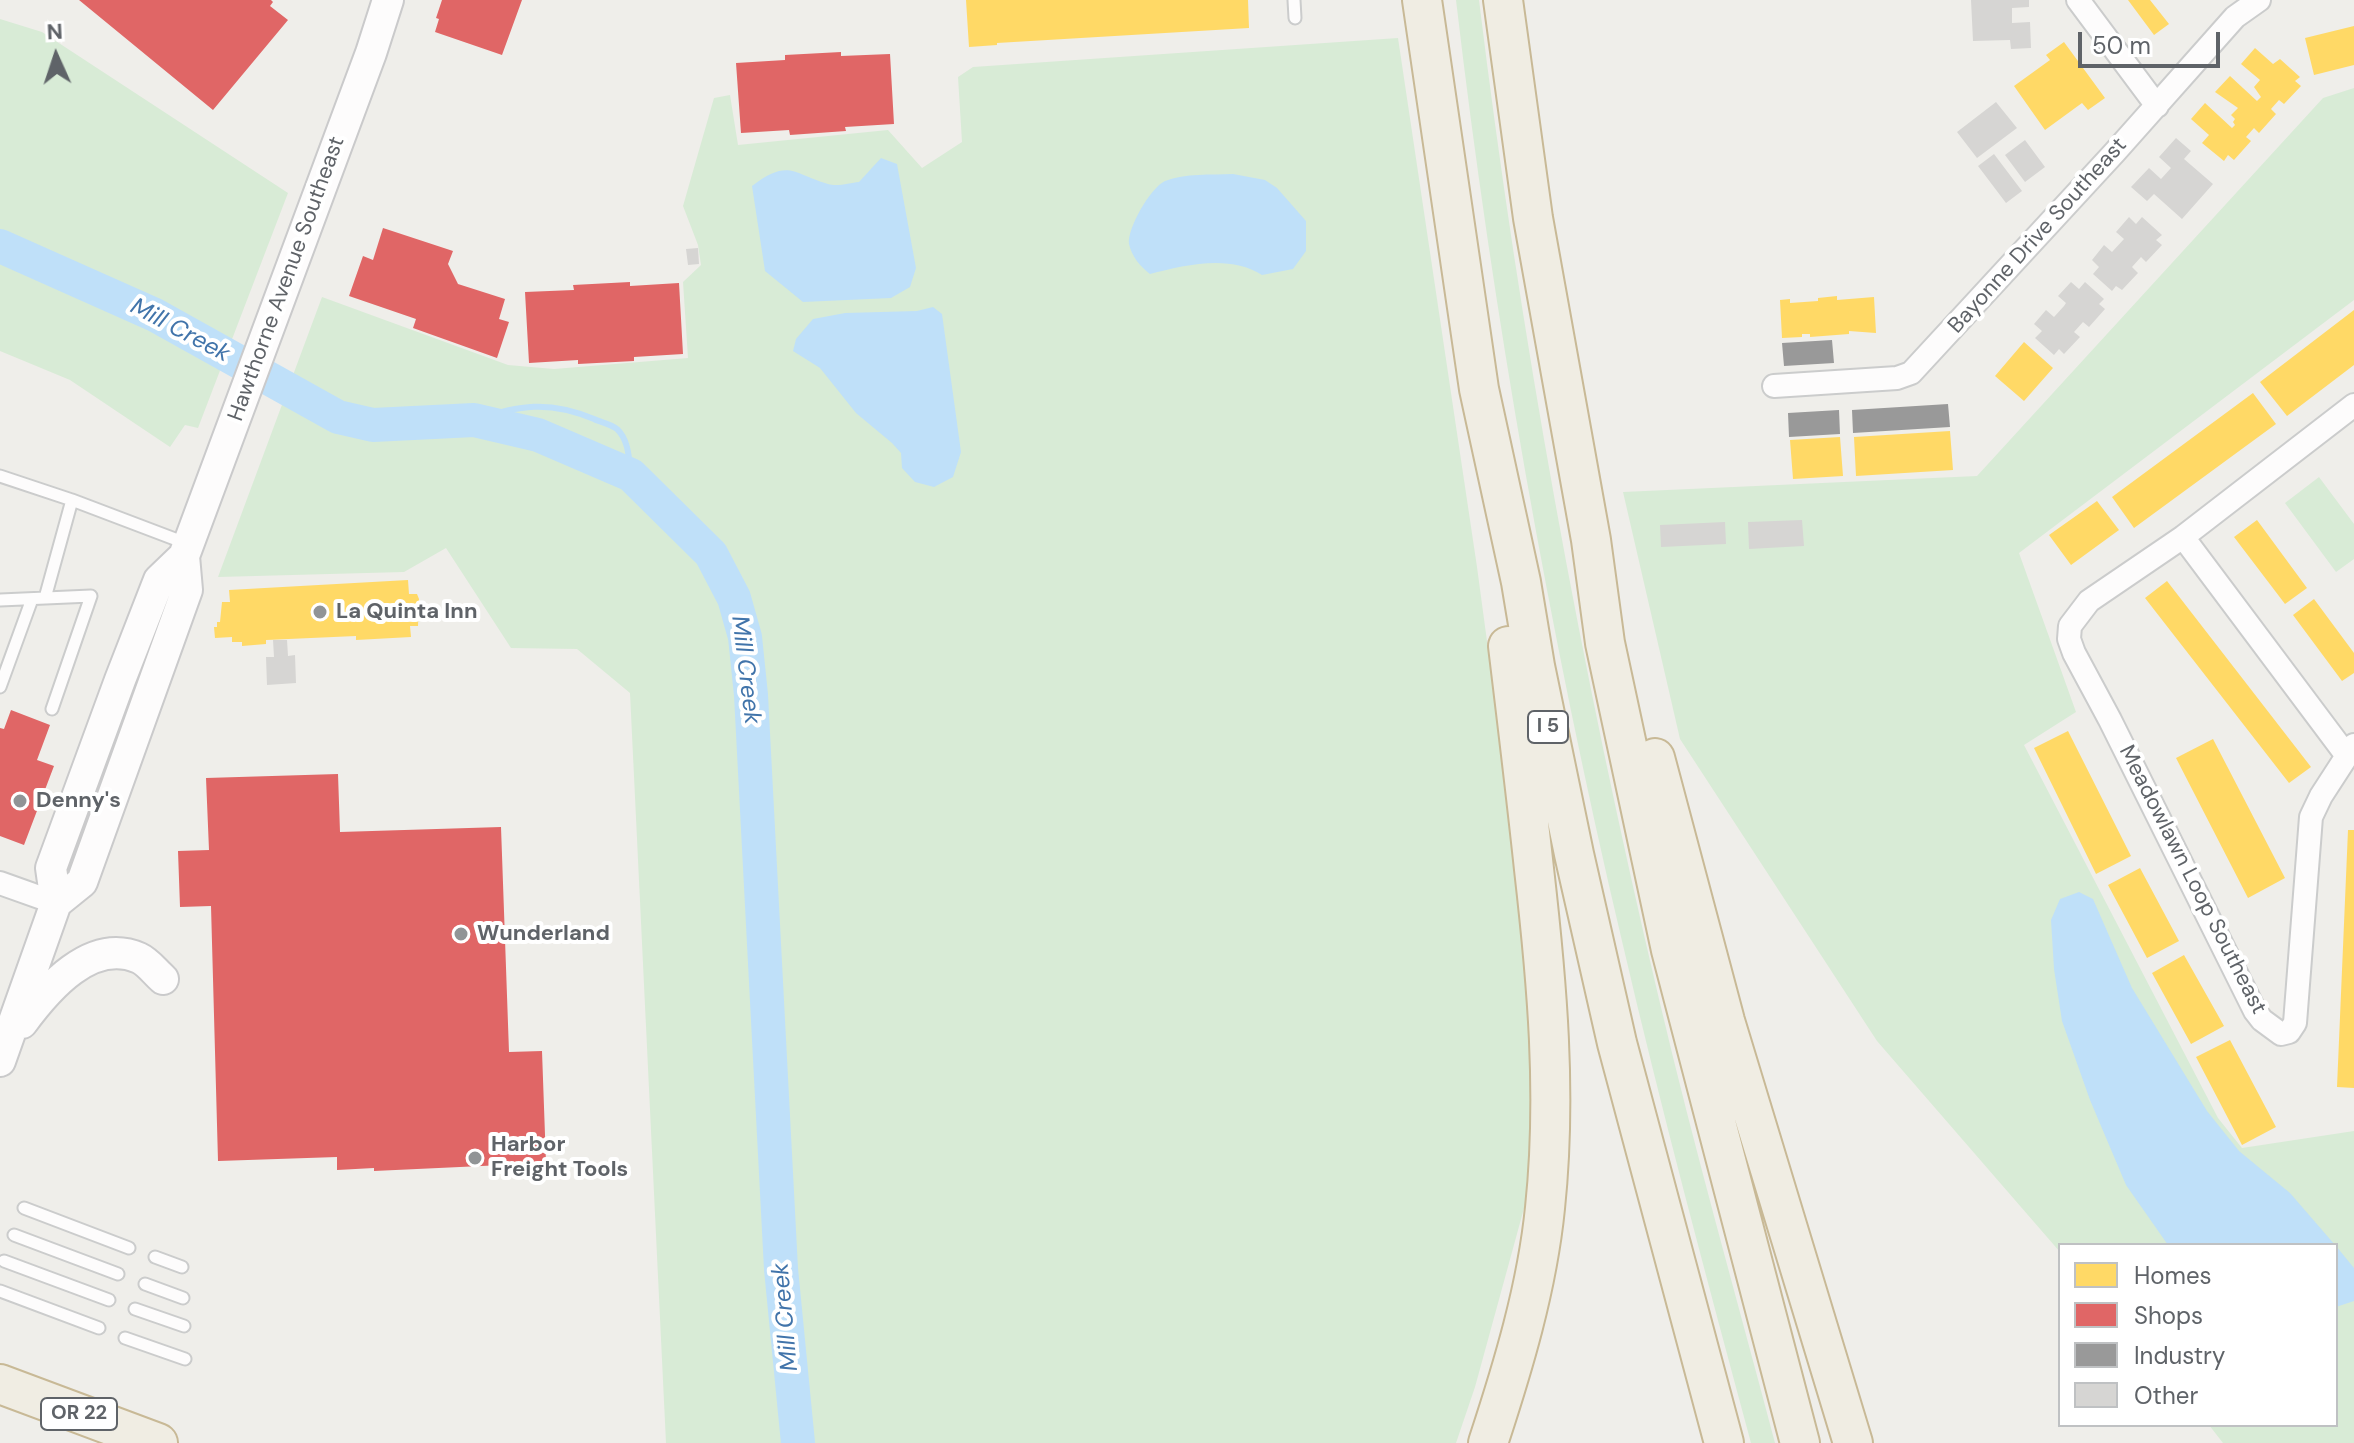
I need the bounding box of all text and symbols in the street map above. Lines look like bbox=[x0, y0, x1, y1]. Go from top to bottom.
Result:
north arrow bbox=[16, 16, 96, 96]
scale bar bbox=[2082, 16, 2224, 66]
text: N bbox=[46, 17, 63, 46]
text: 50 m bbox=[2092, 30, 2151, 61]
street label: Hawthorne Avenue Southeast bbox=[223, 133, 351, 425]
street label: Bayonne Drive Southeast bbox=[1943, 133, 2133, 339]
water label: Mill Creek bbox=[125, 293, 235, 369]
place label: La Quinta Inn bbox=[336, 599, 477, 625]
marker: La Quinta Inn bbox=[311, 603, 329, 621]
water label: Mill Creek bbox=[724, 614, 766, 726]
road number: I 5 bbox=[1528, 711, 1568, 743]
street label: Meadowlawn Loop Southeast bbox=[2113, 741, 2271, 1019]
place label: Denny's bbox=[36, 788, 121, 814]
marker: Denny's bbox=[11, 792, 29, 810]
place label: Wunderland bbox=[477, 921, 610, 947]
marker: Wunderland bbox=[452, 925, 470, 943]
place label: Harbor Freight Tools bbox=[491, 1132, 628, 1184]
marker: Harbor Freight Tools bbox=[466, 1149, 484, 1167]
legend bbox=[2058, 1243, 2338, 1427]
text: Homes bbox=[2134, 1260, 2212, 1291]
water label: Mill Creek bbox=[767, 1261, 805, 1373]
text: Shops bbox=[2134, 1300, 2203, 1331]
text: Industry bbox=[2134, 1340, 2225, 1371]
text: Other bbox=[2134, 1380, 2198, 1411]
road number: OR 22 bbox=[41, 1398, 117, 1430]

